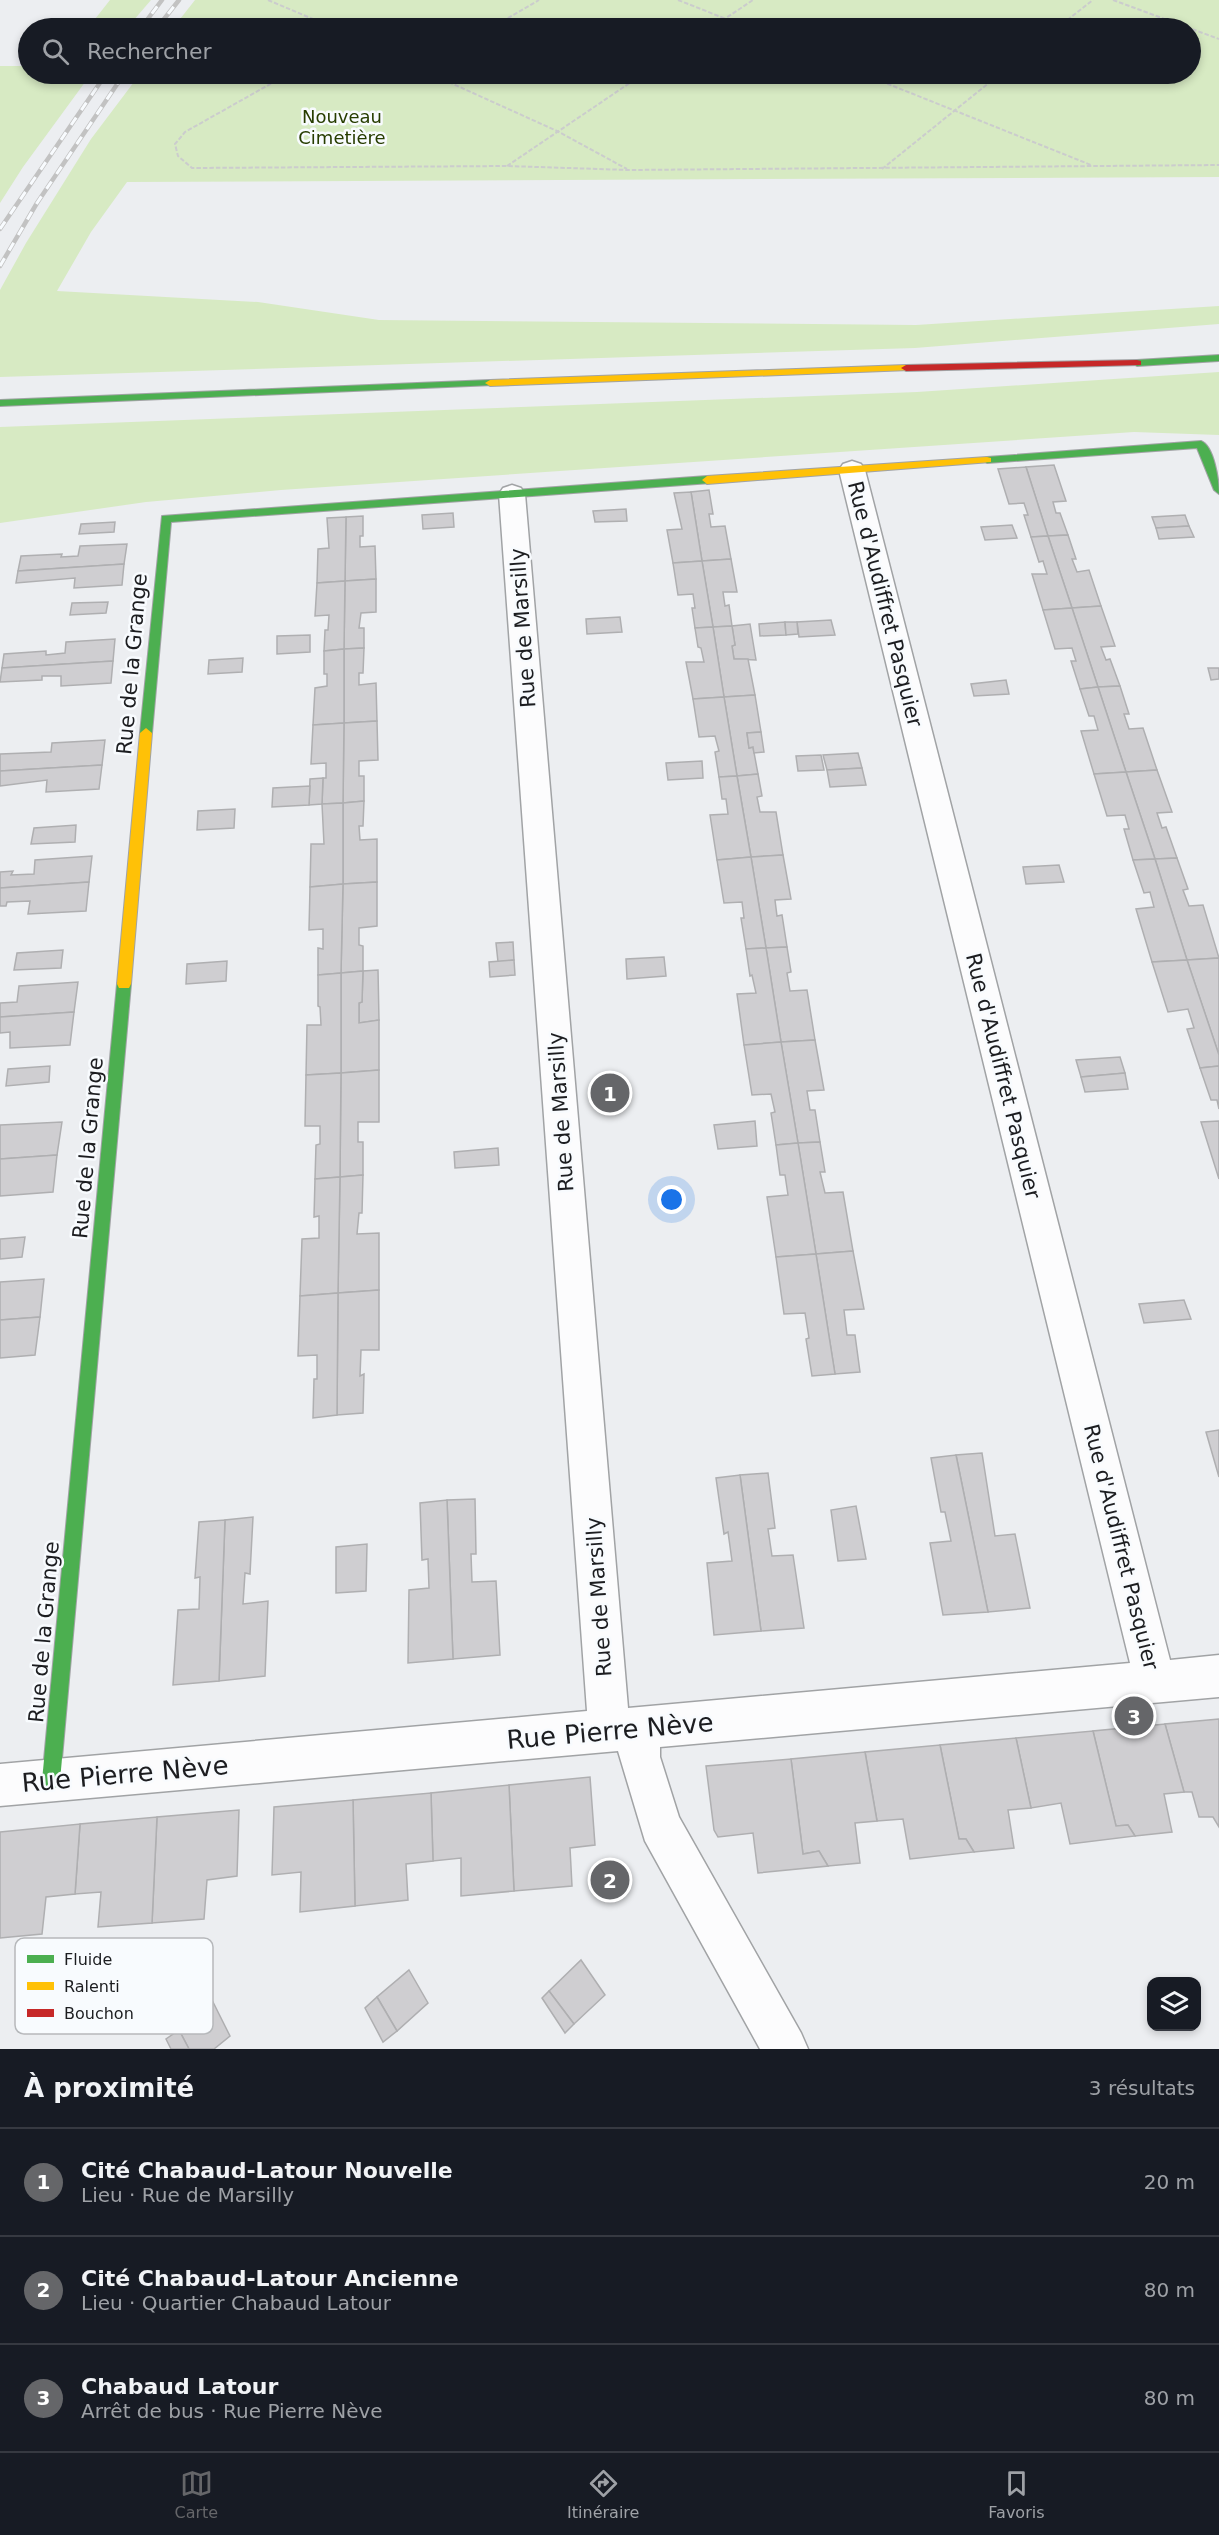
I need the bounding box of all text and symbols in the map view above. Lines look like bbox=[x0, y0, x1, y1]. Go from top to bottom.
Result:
search box bbox=[18, 18, 1201, 84]
icon: search bbox=[39, 35, 72, 68]
text: Rechercher bbox=[87, 39, 212, 64]
park label: Nouveau Cimetière bbox=[298, 106, 386, 148]
street label: Rue d'Audiffret Pasquier bbox=[843, 479, 927, 730]
street label: Rue de Marsilly bbox=[505, 547, 541, 709]
street label: Rue de la Grange bbox=[112, 572, 152, 756]
street label: Rue d'Audiffret Pasquier bbox=[961, 951, 1045, 1202]
street label: Rue de Marsilly bbox=[543, 1031, 579, 1193]
street label: Rue de la Grange bbox=[68, 1056, 108, 1240]
pin: 1 bbox=[590, 1070, 630, 1116]
your location bbox=[657, 1185, 686, 1214]
street label: Rue d'Audiffret Pasquier bbox=[1079, 1422, 1163, 1673]
street label: Rue de Marsilly bbox=[581, 1516, 617, 1678]
street label: Rue de la Grange bbox=[24, 1540, 64, 1724]
pin: 3 bbox=[1114, 1694, 1154, 1738]
street label: Rue Pierre Nève bbox=[505, 1707, 715, 1755]
street label: Rue Pierre Nève bbox=[20, 1750, 230, 1798]
pin: 2 bbox=[590, 1858, 630, 1902]
legend bbox=[15, 1938, 213, 2034]
text: Fluide bbox=[64, 1950, 112, 1969]
text: Ralenti bbox=[64, 1977, 120, 1996]
map controls bbox=[1147, 1977, 1201, 2031]
button: layers bbox=[1147, 1977, 1201, 2031]
text: Bouchon bbox=[64, 2004, 134, 2023]
text: À proximité bbox=[24, 2073, 194, 2103]
text: 3 résultats bbox=[1089, 2076, 1195, 2100]
text: Cité Chabaud-Latour Nouvelle bbox=[81, 2158, 453, 2183]
text: 1 bbox=[37, 2170, 50, 2194]
text: 20 m bbox=[1144, 2170, 1195, 2194]
text: Lieu · Rue de Marsilly bbox=[81, 2183, 294, 2207]
text: Cité Chabaud-Latour Ancienne bbox=[81, 2266, 459, 2291]
text: 2 bbox=[37, 2278, 50, 2302]
text: 80 m bbox=[1144, 2278, 1195, 2302]
text: Lieu · Quartier Chabaud Latour bbox=[81, 2291, 391, 2315]
text: Chabaud Latour bbox=[81, 2374, 278, 2399]
text: 3 bbox=[37, 2386, 50, 2410]
text: 80 m bbox=[1144, 2386, 1195, 2410]
text: Arrêt de bus · Rue Pierre Nève bbox=[81, 2399, 383, 2423]
tab: Carte bbox=[174, 2467, 218, 2522]
tab: Itinéraire bbox=[567, 2467, 639, 2522]
tab: Favoris bbox=[988, 2467, 1045, 2522]

